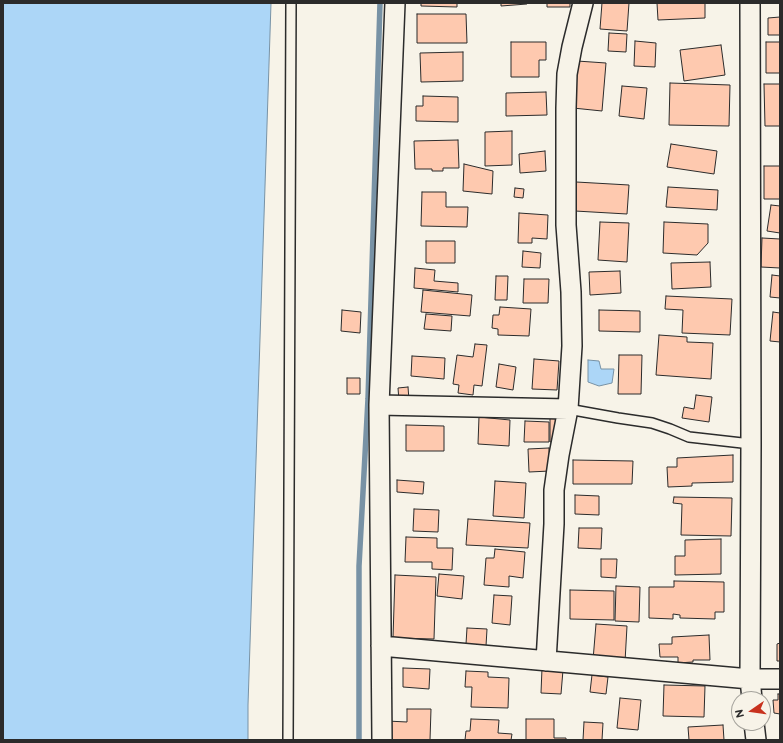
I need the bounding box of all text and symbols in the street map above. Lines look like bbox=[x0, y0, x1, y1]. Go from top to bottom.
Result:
north arrow bbox=[731, 691, 771, 731]
text: N bbox=[733, 708, 747, 719]

